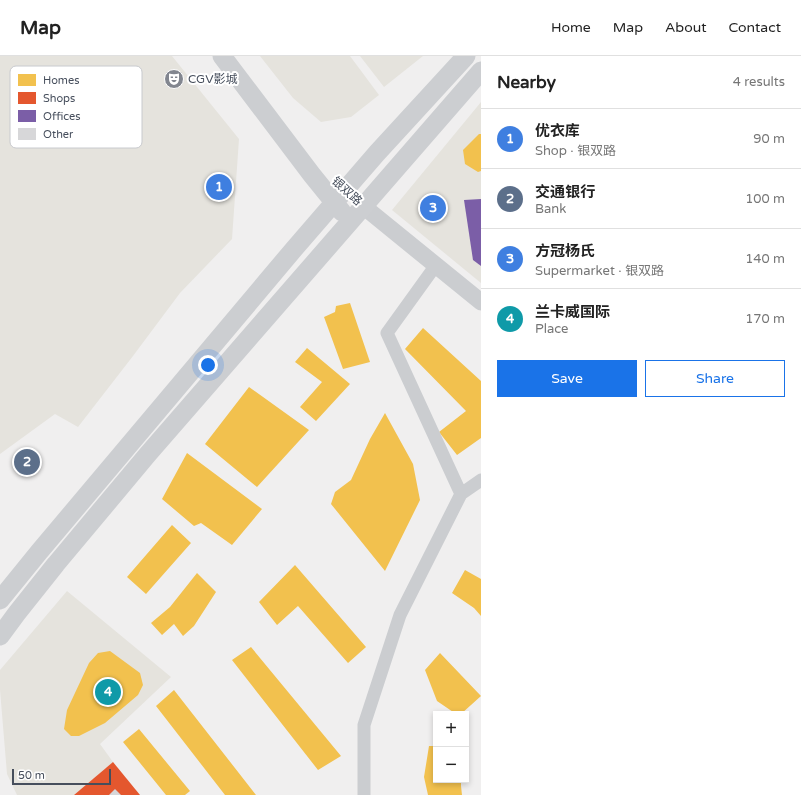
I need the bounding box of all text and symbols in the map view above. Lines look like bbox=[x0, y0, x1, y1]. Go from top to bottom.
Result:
text: Map bbox=[20, 17, 61, 39]
text: Home bbox=[551, 19, 591, 36]
text: Map bbox=[613, 19, 643, 36]
text: About bbox=[665, 19, 707, 36]
text: Contact bbox=[729, 19, 781, 36]
legend bbox=[10, 66, 142, 148]
theatre icon: CGV影城 bbox=[163, 68, 185, 90]
place label: CGV影城 bbox=[188, 72, 238, 86]
text: Nearby bbox=[497, 72, 556, 93]
text: Homes bbox=[43, 74, 79, 87]
text: 4 results bbox=[733, 74, 785, 90]
text: Shops bbox=[43, 92, 75, 105]
text: Offices bbox=[43, 110, 81, 123]
text: 优衣库 bbox=[535, 122, 580, 140]
text: Other bbox=[43, 128, 74, 141]
text: 1 bbox=[506, 131, 514, 147]
text: 90 m bbox=[753, 131, 785, 147]
text: Shop · 银双路 bbox=[535, 143, 616, 159]
pin: 1 bbox=[206, 172, 232, 202]
street label: 银双路 bbox=[329, 174, 365, 208]
text: 交通银行 bbox=[535, 183, 595, 201]
text: 2 bbox=[506, 191, 514, 207]
text: 100 m bbox=[745, 191, 785, 207]
pin: 3 bbox=[420, 193, 446, 223]
text: Bank bbox=[535, 201, 566, 217]
text: 方冠杨氏 bbox=[535, 242, 595, 260]
text: 3 bbox=[506, 251, 514, 267]
text: 140 m bbox=[745, 251, 785, 267]
text: Supermarket · 银双路 bbox=[535, 263, 664, 279]
text: 兰卡威国际 bbox=[535, 303, 610, 321]
text: 4 bbox=[506, 311, 514, 327]
text: 170 m bbox=[745, 311, 785, 327]
text: Place bbox=[535, 321, 568, 337]
your location bbox=[198, 355, 218, 375]
button: Save bbox=[497, 360, 637, 397]
button: Share bbox=[645, 360, 785, 397]
pin: 2 bbox=[14, 447, 40, 477]
pin: 4 bbox=[95, 677, 121, 707]
map controls bbox=[433, 711, 469, 783]
button: + bbox=[433, 711, 469, 747]
button: − bbox=[433, 747, 469, 783]
scale bar bbox=[12, 767, 111, 786]
text: 50 m bbox=[18, 769, 45, 782]

